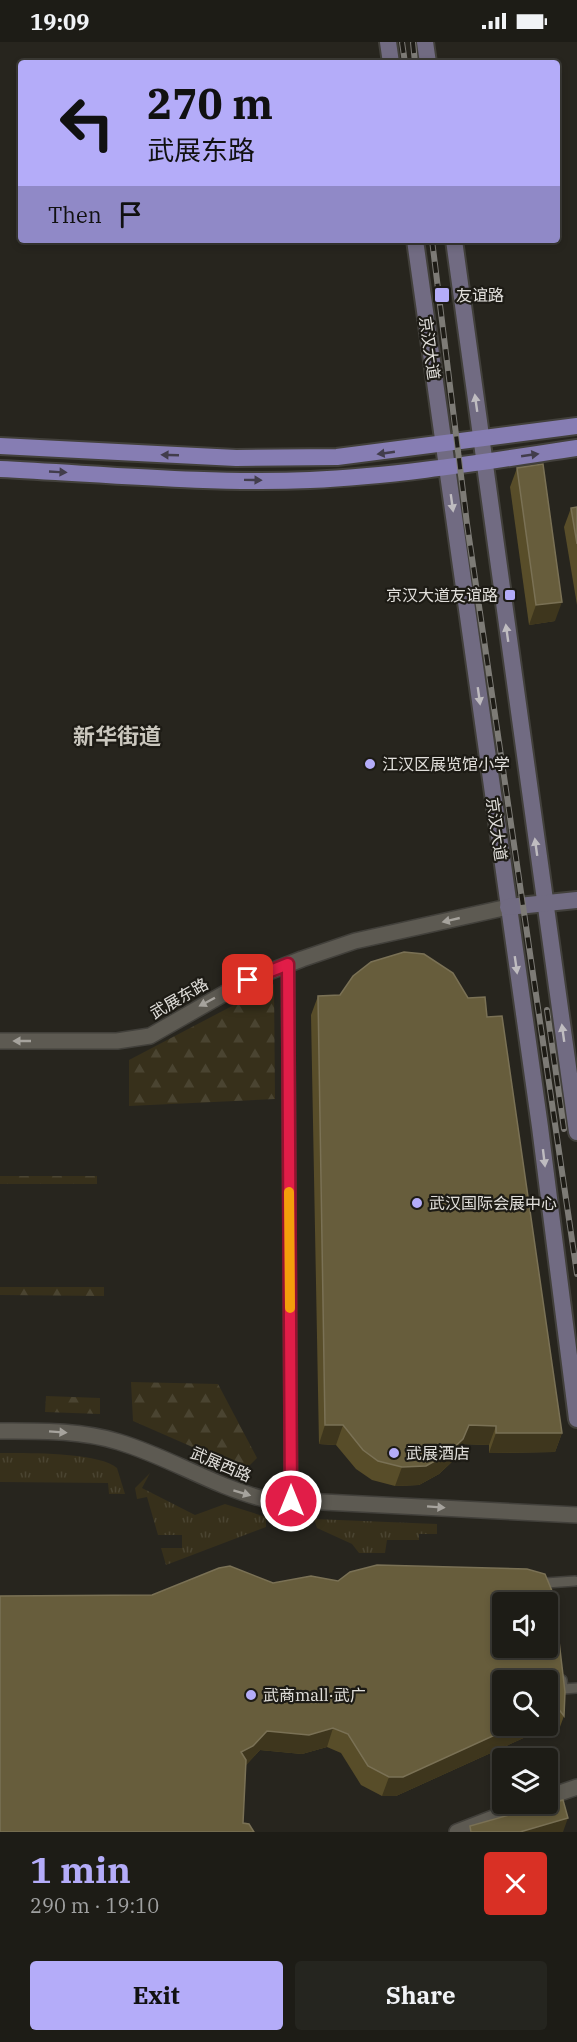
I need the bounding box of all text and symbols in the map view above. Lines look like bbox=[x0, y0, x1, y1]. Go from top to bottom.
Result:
text: 19:09 bbox=[30, 7, 89, 36]
text: 270 m bbox=[147, 76, 273, 131]
icon: left bbox=[48, 84, 126, 162]
text: 武展东路 bbox=[147, 132, 255, 167]
icon: arrive bbox=[114, 198, 147, 231]
text: Then bbox=[48, 200, 102, 229]
place label: 友谊路 bbox=[456, 285, 504, 305]
marker: 友谊路 bbox=[433, 286, 451, 304]
street label: 京汉大道 bbox=[416, 315, 444, 381]
one-way arrow bbox=[471, 394, 481, 413]
one-way arrow bbox=[376, 448, 395, 457]
one-way arrow bbox=[521, 450, 540, 460]
one-way arrow bbox=[161, 451, 180, 460]
one-way arrow bbox=[49, 467, 68, 476]
one-way arrow bbox=[244, 476, 263, 485]
one-way arrow bbox=[447, 493, 457, 512]
place label: 京汉大道友谊路 bbox=[386, 585, 498, 605]
marker: 京汉大道友谊路 bbox=[503, 588, 517, 602]
one-way arrow bbox=[502, 623, 511, 642]
one-way arrow bbox=[474, 686, 483, 705]
district label: 新华街道 bbox=[73, 721, 161, 750]
place label: 江汉区展览馆小学 bbox=[382, 754, 510, 774]
marker: 江汉区展览馆小学 bbox=[363, 757, 377, 771]
street label: 京汉大道 bbox=[483, 796, 511, 862]
one-way arrow bbox=[531, 837, 541, 856]
one-way arrow bbox=[441, 915, 460, 925]
pin bbox=[222, 954, 273, 1005]
one-way arrow bbox=[512, 955, 521, 974]
icon: arrive bbox=[231, 963, 264, 996]
street label: 武展东路 bbox=[146, 973, 212, 1023]
one-way arrow bbox=[198, 997, 215, 1007]
one-way arrow bbox=[558, 1023, 567, 1042]
one-way arrow bbox=[13, 1036, 32, 1046]
one-way arrow bbox=[540, 1148, 549, 1167]
place label: 武汉国际会展中心 bbox=[429, 1193, 557, 1213]
marker: 武汉国际会展中心 bbox=[410, 1196, 424, 1210]
one-way arrow bbox=[49, 1427, 68, 1437]
street label: 武展西路 bbox=[188, 1442, 254, 1486]
place label: 武展酒店 bbox=[406, 1443, 470, 1463]
marker: 武展酒店 bbox=[387, 1446, 401, 1460]
position arrow bbox=[259, 1469, 323, 1533]
one-way arrow bbox=[233, 1489, 251, 1498]
one-way arrow bbox=[427, 1503, 446, 1512]
map controls bbox=[492, 1592, 558, 1814]
button: sound bbox=[492, 1592, 558, 1658]
button: search bbox=[492, 1670, 558, 1736]
place label: 武商mall·武广 bbox=[263, 1685, 366, 1705]
marker: 武商mall·武广 bbox=[244, 1688, 258, 1702]
button: layers bbox=[492, 1748, 558, 1814]
text: 1 min bbox=[30, 1846, 131, 1893]
button: close bbox=[484, 1852, 547, 1915]
text: 290 m · 19:10 bbox=[30, 1892, 159, 1919]
button: Exit bbox=[30, 1961, 283, 2030]
button: Share bbox=[295, 1961, 547, 2030]

